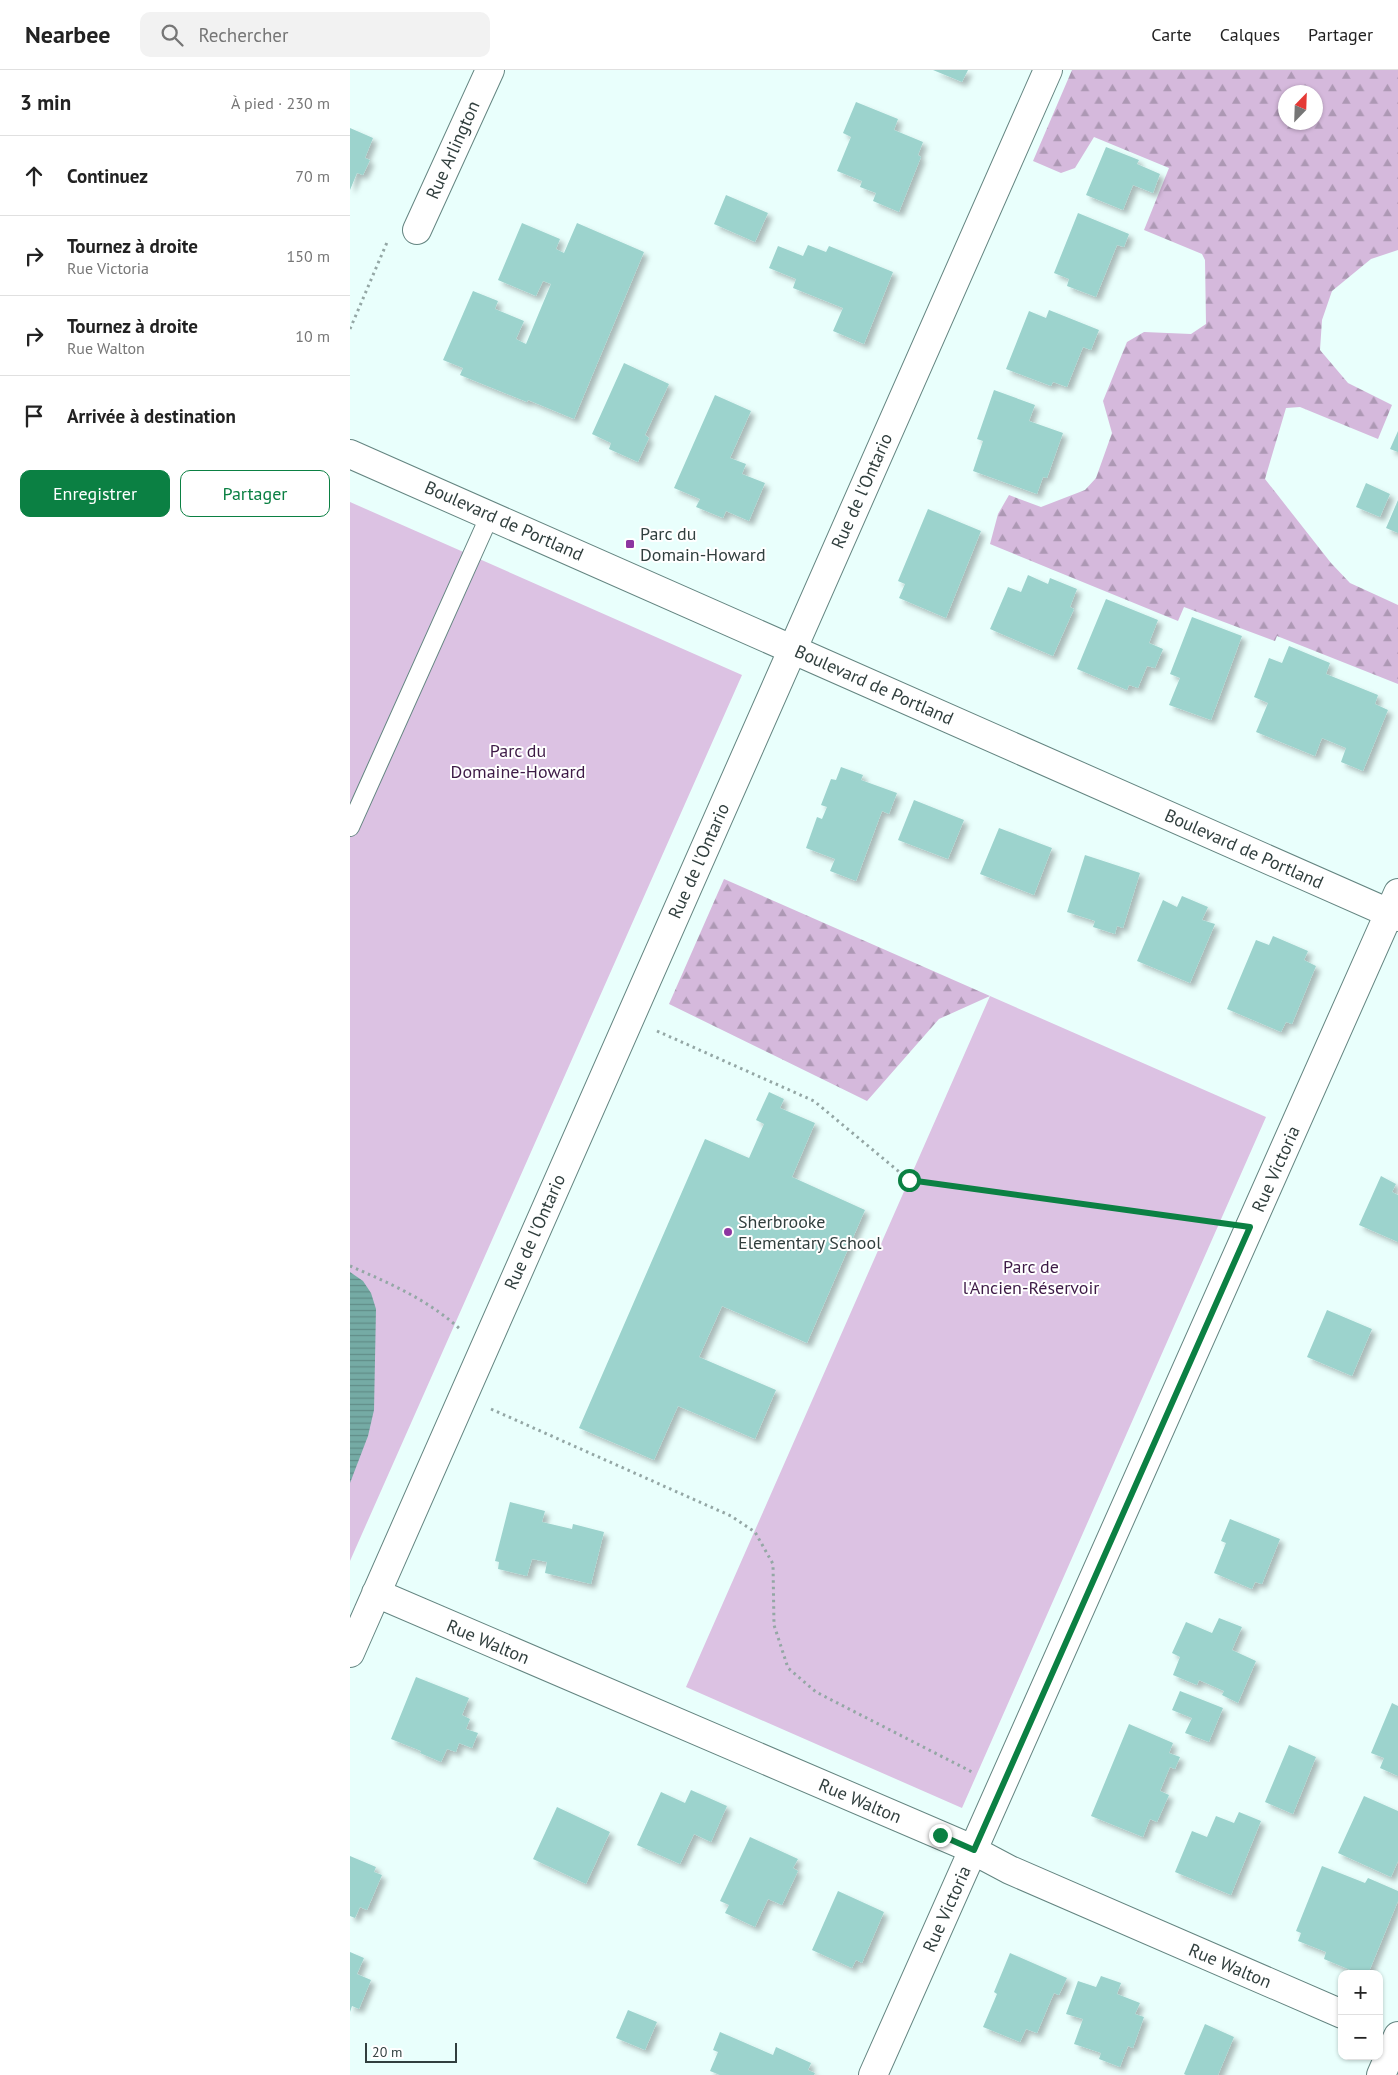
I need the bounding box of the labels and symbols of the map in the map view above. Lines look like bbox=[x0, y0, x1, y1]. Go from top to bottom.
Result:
north arrow bbox=[1278, 85, 1323, 130]
street label: Rue Arlington bbox=[421, 97, 484, 203]
street label: Rue de l'Ontario bbox=[826, 429, 897, 552]
street label: Boulevard de Portland bbox=[421, 475, 587, 566]
place label: Parc du Domain-Howard bbox=[640, 522, 766, 566]
marker: Parc du Domain-Howard bbox=[624, 538, 636, 550]
street label: Boulevard de Portland bbox=[791, 639, 957, 730]
park label: Parc du Domaine-Howard bbox=[451, 739, 585, 783]
street label: Rue de l'Ontario bbox=[663, 799, 734, 922]
street label: Boulevard de Portland bbox=[1161, 803, 1327, 894]
street label: Rue Victoria bbox=[1246, 1122, 1305, 1216]
route start bbox=[898, 1169, 921, 1192]
street label: Rue de l'Ontario bbox=[499, 1170, 570, 1293]
place label: Sherbrooke Elementary School bbox=[738, 1210, 882, 1254]
marker: Sherbrooke Elementary School bbox=[722, 1226, 734, 1238]
park label: Parc de l'Ancien-Réservoir bbox=[963, 1255, 1099, 1299]
street label: Rue Walton bbox=[443, 1614, 533, 1669]
street label: Rue Walton bbox=[815, 1773, 905, 1828]
route end bbox=[929, 1824, 952, 1847]
street label: Rue Victoria bbox=[917, 1862, 976, 1956]
street label: Rue Walton bbox=[1185, 1938, 1275, 1993]
scale bar bbox=[365, 2040, 458, 2063]

